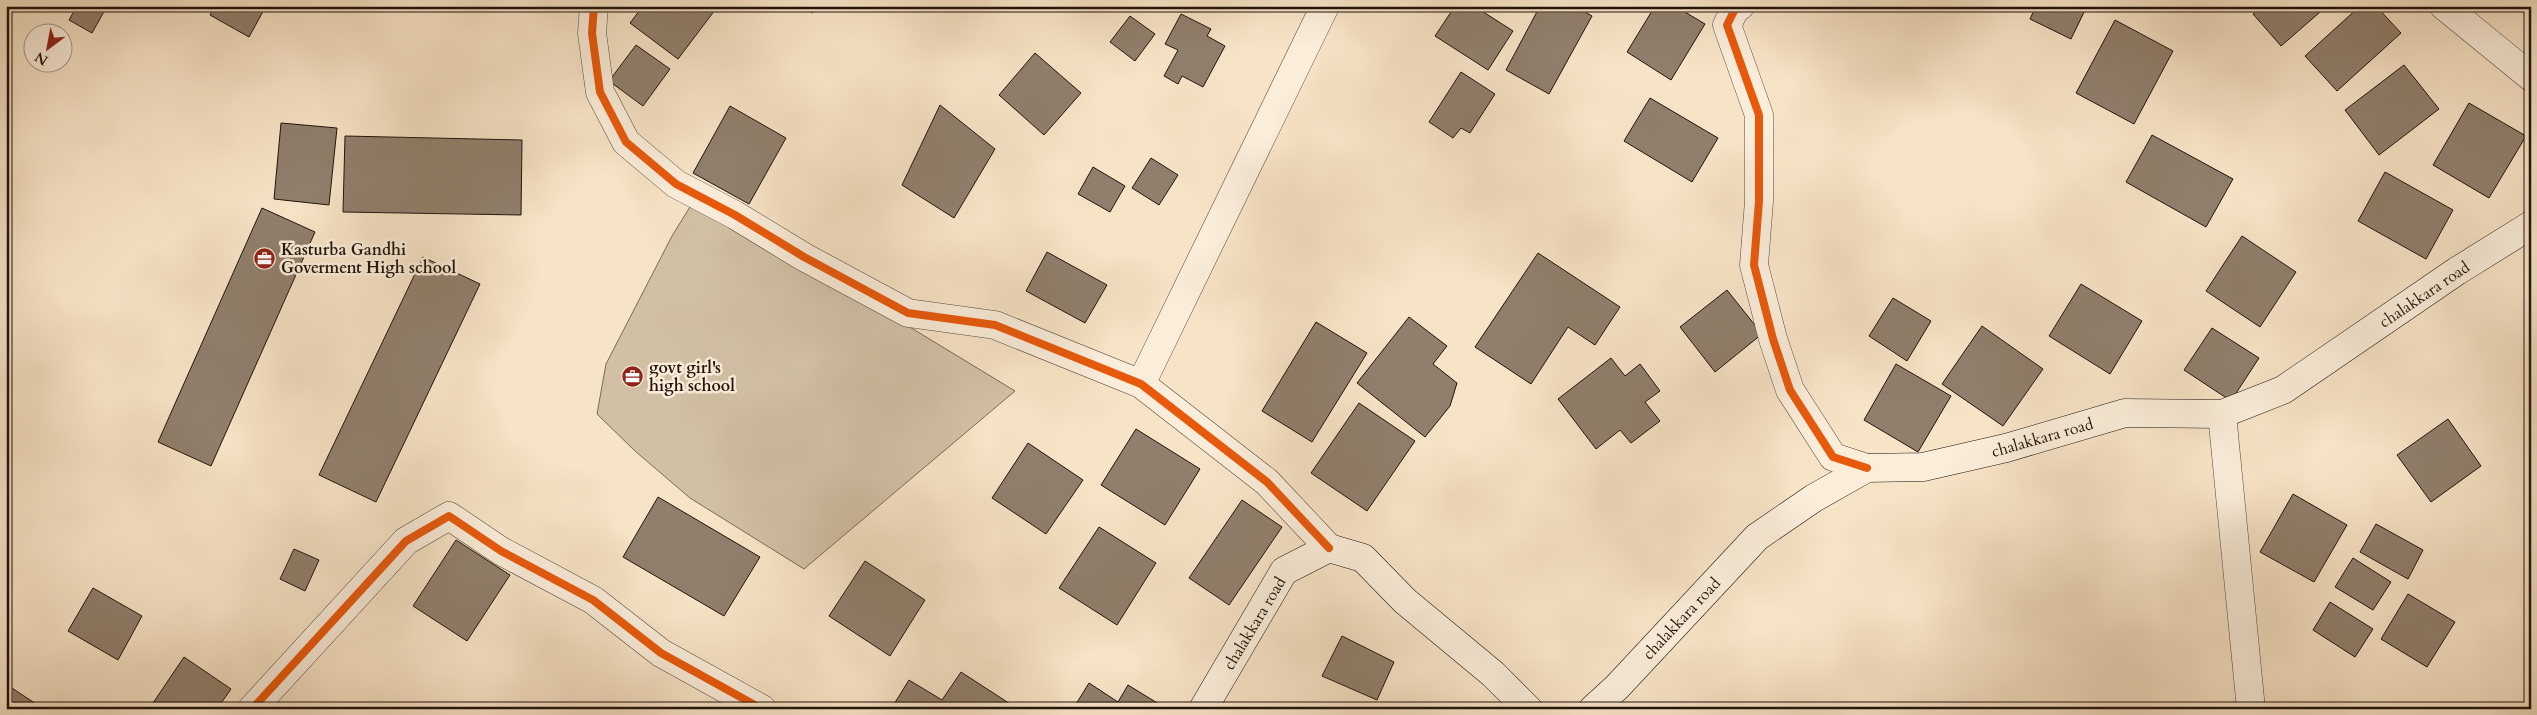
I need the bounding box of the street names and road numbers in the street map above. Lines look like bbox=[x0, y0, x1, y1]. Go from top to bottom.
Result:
street label: chalakkara road bbox=[2375, 256, 2475, 333]
street label: chalakkara road bbox=[1989, 413, 2096, 463]
street label: chalakkara road bbox=[1218, 572, 1292, 674]
street label: chalakkara road bbox=[1638, 572, 1726, 665]

